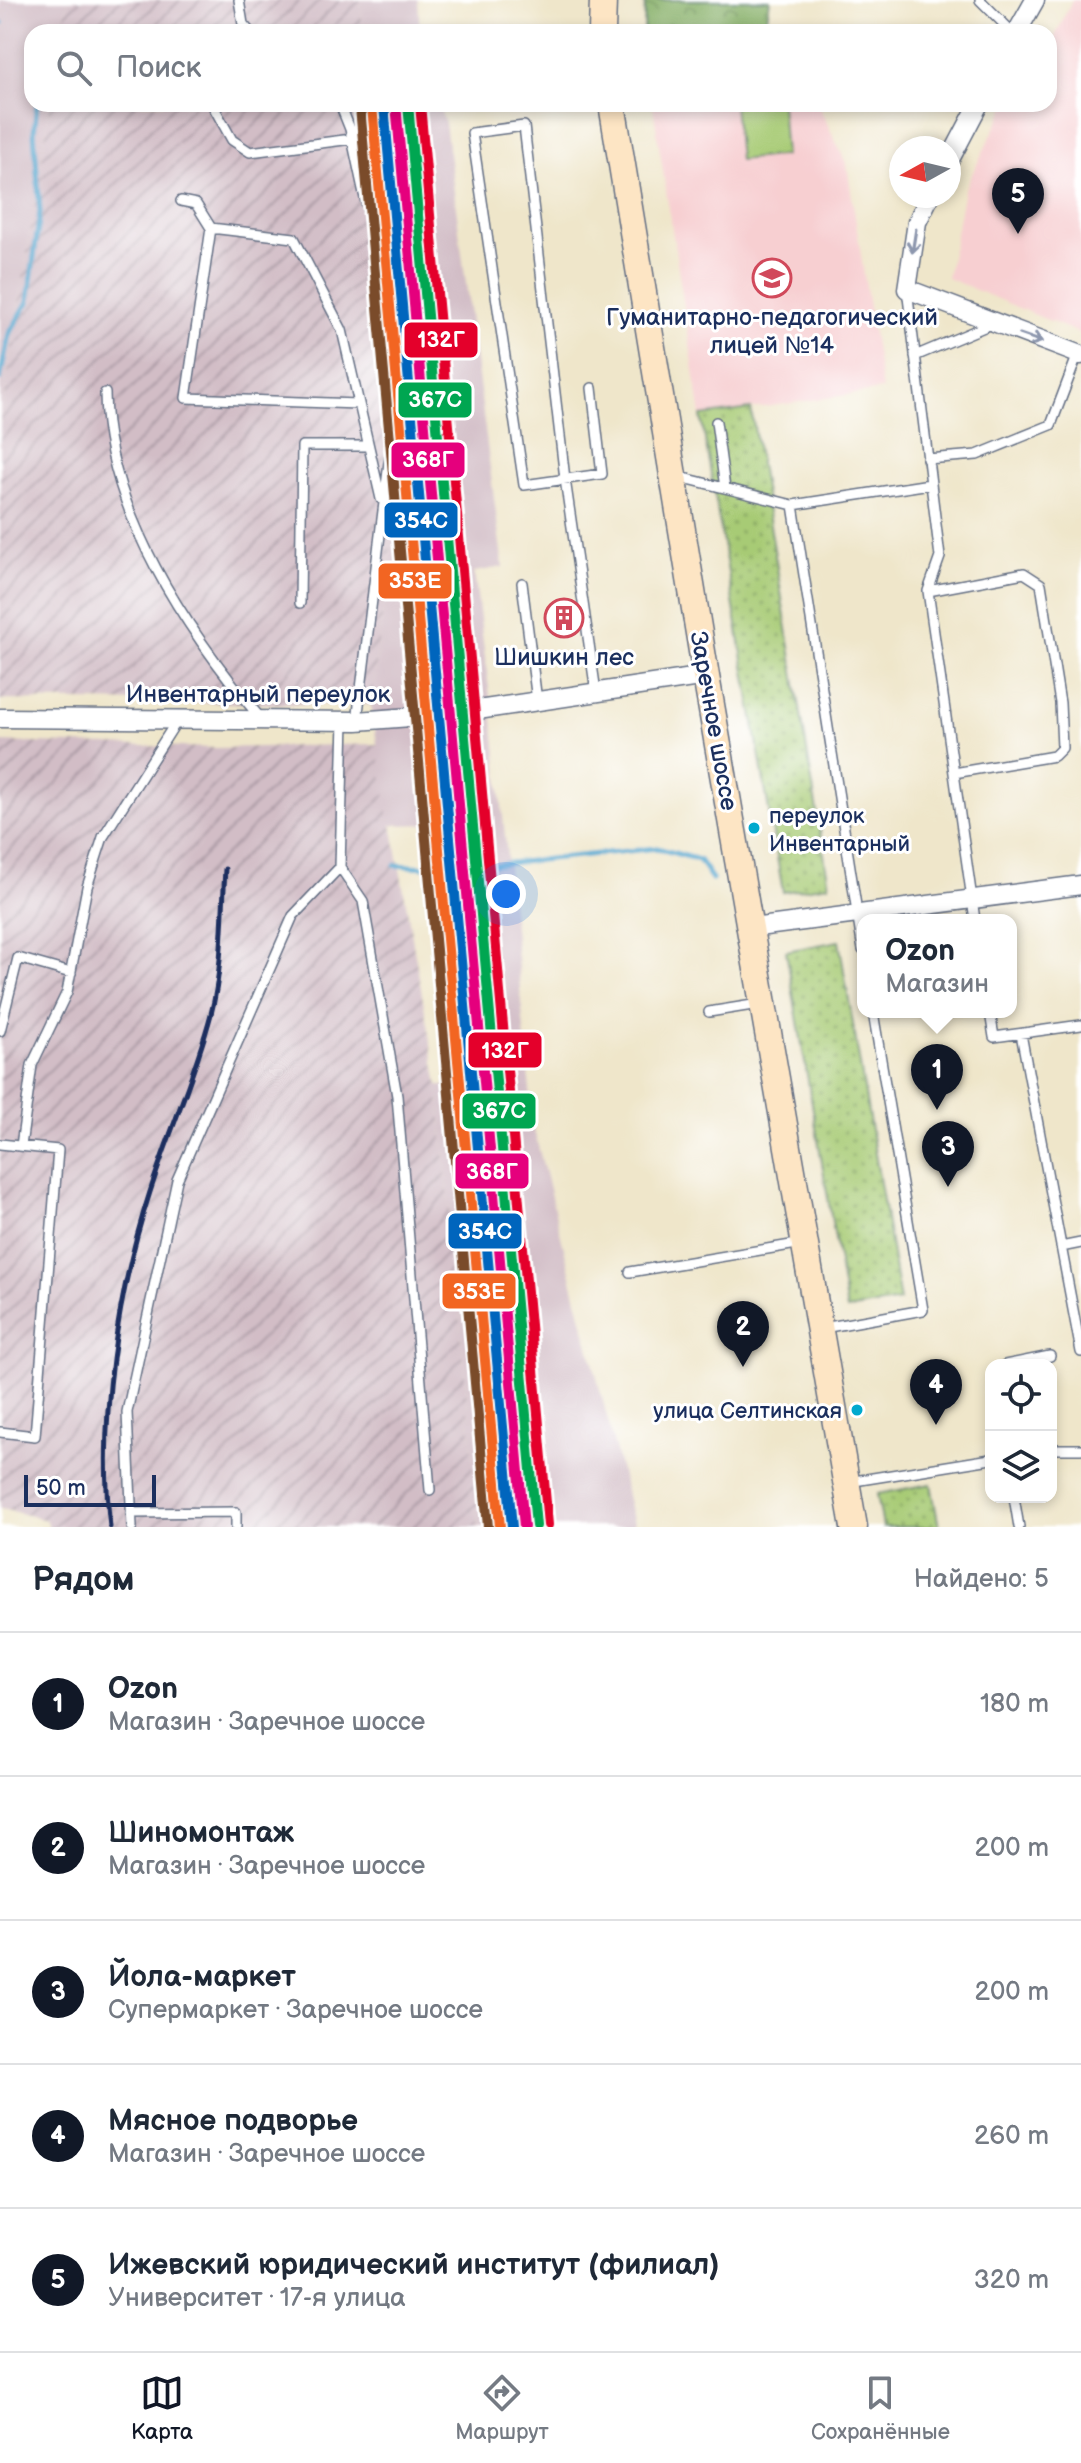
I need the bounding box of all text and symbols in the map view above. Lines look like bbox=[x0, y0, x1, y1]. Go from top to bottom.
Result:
search box bbox=[24, 24, 1057, 112]
icon: search bbox=[52, 46, 96, 90]
text: Поиск bbox=[116, 50, 202, 86]
north arrow bbox=[889, 136, 961, 208]
pin: 5 bbox=[992, 168, 1044, 234]
one-way arrow bbox=[906, 228, 921, 253]
school or university icon: Гуманитарно-педагогический лицей №14 bbox=[751, 257, 793, 299]
place label: Гуманитарно-педагогический лицей №14 bbox=[606, 303, 938, 360]
line badge: 132Г bbox=[403, 321, 479, 359]
text: 132Г bbox=[417, 327, 465, 354]
one-way arrow bbox=[1019, 332, 1043, 346]
line badge: 367С bbox=[397, 381, 473, 419]
text: 367С bbox=[408, 387, 462, 414]
line badge: 368Г bbox=[390, 441, 466, 479]
text: 368Г bbox=[402, 447, 455, 474]
line badge: 354С bbox=[383, 501, 459, 539]
text: 354С bbox=[394, 508, 448, 535]
line badge: 353Е bbox=[377, 562, 453, 600]
text: 353Е bbox=[389, 568, 441, 595]
building icon: Шишкин лес bbox=[543, 597, 585, 639]
street label: Заречное шоссе bbox=[683, 629, 744, 813]
place label: Шишкин лес bbox=[494, 643, 634, 672]
street label: Инвентарный переулок bbox=[126, 680, 390, 709]
place label: переулок Инвентарный bbox=[769, 803, 910, 858]
marker: переулок Инвентарный bbox=[746, 820, 762, 836]
your location bbox=[486, 874, 526, 914]
popup bbox=[857, 914, 1017, 1018]
text: Ozon bbox=[885, 933, 955, 969]
text: Магазин bbox=[885, 969, 989, 1000]
line badge: 132Г bbox=[467, 1031, 543, 1069]
text: 132Г bbox=[481, 1038, 529, 1065]
pin: 1 bbox=[911, 1044, 963, 1110]
line badge: 367С bbox=[461, 1092, 537, 1130]
text: 367С bbox=[472, 1098, 526, 1125]
pin: 3 bbox=[922, 1121, 974, 1187]
line badge: 368Г bbox=[454, 1152, 530, 1190]
text: 368Г bbox=[466, 1159, 519, 1186]
line badge: 354С bbox=[447, 1212, 523, 1250]
text: 354С bbox=[458, 1219, 512, 1246]
line badge: 353Е bbox=[441, 1272, 517, 1310]
text: 353Е bbox=[453, 1279, 505, 1306]
pin: 2 bbox=[717, 1301, 769, 1367]
pin: 4 bbox=[910, 1359, 962, 1425]
map controls bbox=[985, 1359, 1057, 1503]
button: locate bbox=[985, 1359, 1057, 1431]
place label: улица Селтинская bbox=[653, 1398, 842, 1425]
marker: улица Селтинская bbox=[849, 1402, 865, 1418]
button: layers bbox=[985, 1431, 1057, 1503]
scale bar bbox=[24, 1471, 156, 1507]
text: 50 m bbox=[36, 1475, 86, 1502]
text: Рядом bbox=[32, 1559, 134, 1600]
text: Найдено: 5 bbox=[914, 1564, 1049, 1595]
text: Ozon bbox=[108, 1671, 178, 1707]
text: 1 bbox=[53, 1689, 63, 1720]
text: 180 m bbox=[980, 1689, 1049, 1720]
text: Магазин · Заречное шоссе bbox=[108, 1707, 425, 1738]
text: Шиномонтаж bbox=[108, 1815, 294, 1851]
text: 2 bbox=[50, 1833, 66, 1864]
text: 200 m bbox=[975, 1833, 1049, 1864]
text: Магазин · Заречное шоссе bbox=[108, 1851, 425, 1882]
text: Йола-маркет bbox=[108, 1959, 296, 1995]
text: 3 bbox=[50, 1977, 66, 2008]
text: 200 m bbox=[975, 1977, 1049, 2008]
text: Супермаркет · Заречное шоссе bbox=[108, 1995, 483, 2026]
text: Мясное подворье bbox=[108, 2103, 358, 2139]
text: 4 bbox=[50, 2121, 66, 2152]
text: 260 m bbox=[974, 2121, 1049, 2152]
text: Магазин · Заречное шоссе bbox=[108, 2139, 425, 2170]
text: Ижевский юридический институт (филиал) bbox=[108, 2247, 720, 2283]
text: 5 bbox=[50, 2265, 66, 2296]
text: 320 m bbox=[974, 2265, 1049, 2296]
text: Университет · 17-я улица bbox=[108, 2283, 406, 2314]
tab: Карта bbox=[131, 2371, 193, 2446]
tab: Маршрут bbox=[455, 2371, 549, 2446]
tab: Сохранённые bbox=[811, 2371, 950, 2446]

